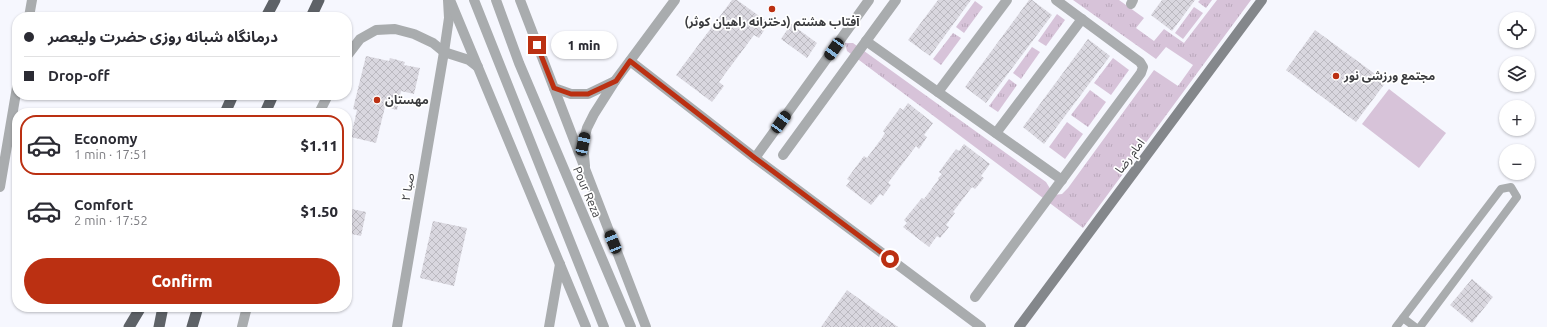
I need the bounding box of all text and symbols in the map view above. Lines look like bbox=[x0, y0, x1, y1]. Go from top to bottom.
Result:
marker: آفتاب هشتم (دخترانه راهیان کوثر) bbox=[767, 4, 777, 14]
map controls bbox=[1499, 12, 1535, 180]
button: locate bbox=[1499, 12, 1535, 48]
place label: آفتاب هشتم (دخترانه راهیان کوثر) bbox=[685, 15, 861, 31]
text: درمانگاه شبانه روزی حضرت ولیعصر bbox=[48, 28, 278, 45]
callout: 1 min bbox=[551, 31, 617, 59]
route end bbox=[528, 36, 546, 54]
car bbox=[822, 36, 846, 62]
text: 1 min bbox=[567, 38, 601, 52]
button: layers bbox=[1499, 56, 1535, 92]
text: Drop-off bbox=[48, 67, 110, 84]
place label: مجتمع ورزشی نور bbox=[1343, 69, 1435, 85]
marker: مجتمع ورزشی نور bbox=[1331, 71, 1341, 81]
place label: مهستان bbox=[385, 93, 429, 107]
marker: مهستان bbox=[372, 95, 382, 105]
button: + bbox=[1499, 100, 1535, 136]
car bbox=[769, 109, 793, 135]
icon: car bbox=[26, 127, 62, 163]
text: Economy bbox=[74, 130, 138, 147]
car bbox=[575, 131, 591, 157]
street label: امام رضا bbox=[1113, 136, 1149, 177]
text: $1.11 bbox=[300, 137, 338, 154]
button: − bbox=[1499, 144, 1535, 180]
text: 1 min · 17:51 bbox=[74, 147, 148, 161]
street label: Pour Reza bbox=[571, 164, 604, 219]
street label: صبا ۲ bbox=[399, 172, 417, 202]
icon: car bbox=[26, 193, 62, 229]
text: Comfort bbox=[74, 196, 133, 213]
text: $1.50 bbox=[300, 203, 338, 220]
text: 2 min · 17:52 bbox=[74, 213, 148, 227]
car bbox=[603, 229, 623, 255]
route start bbox=[881, 250, 899, 268]
button: Confirm bbox=[24, 258, 340, 304]

